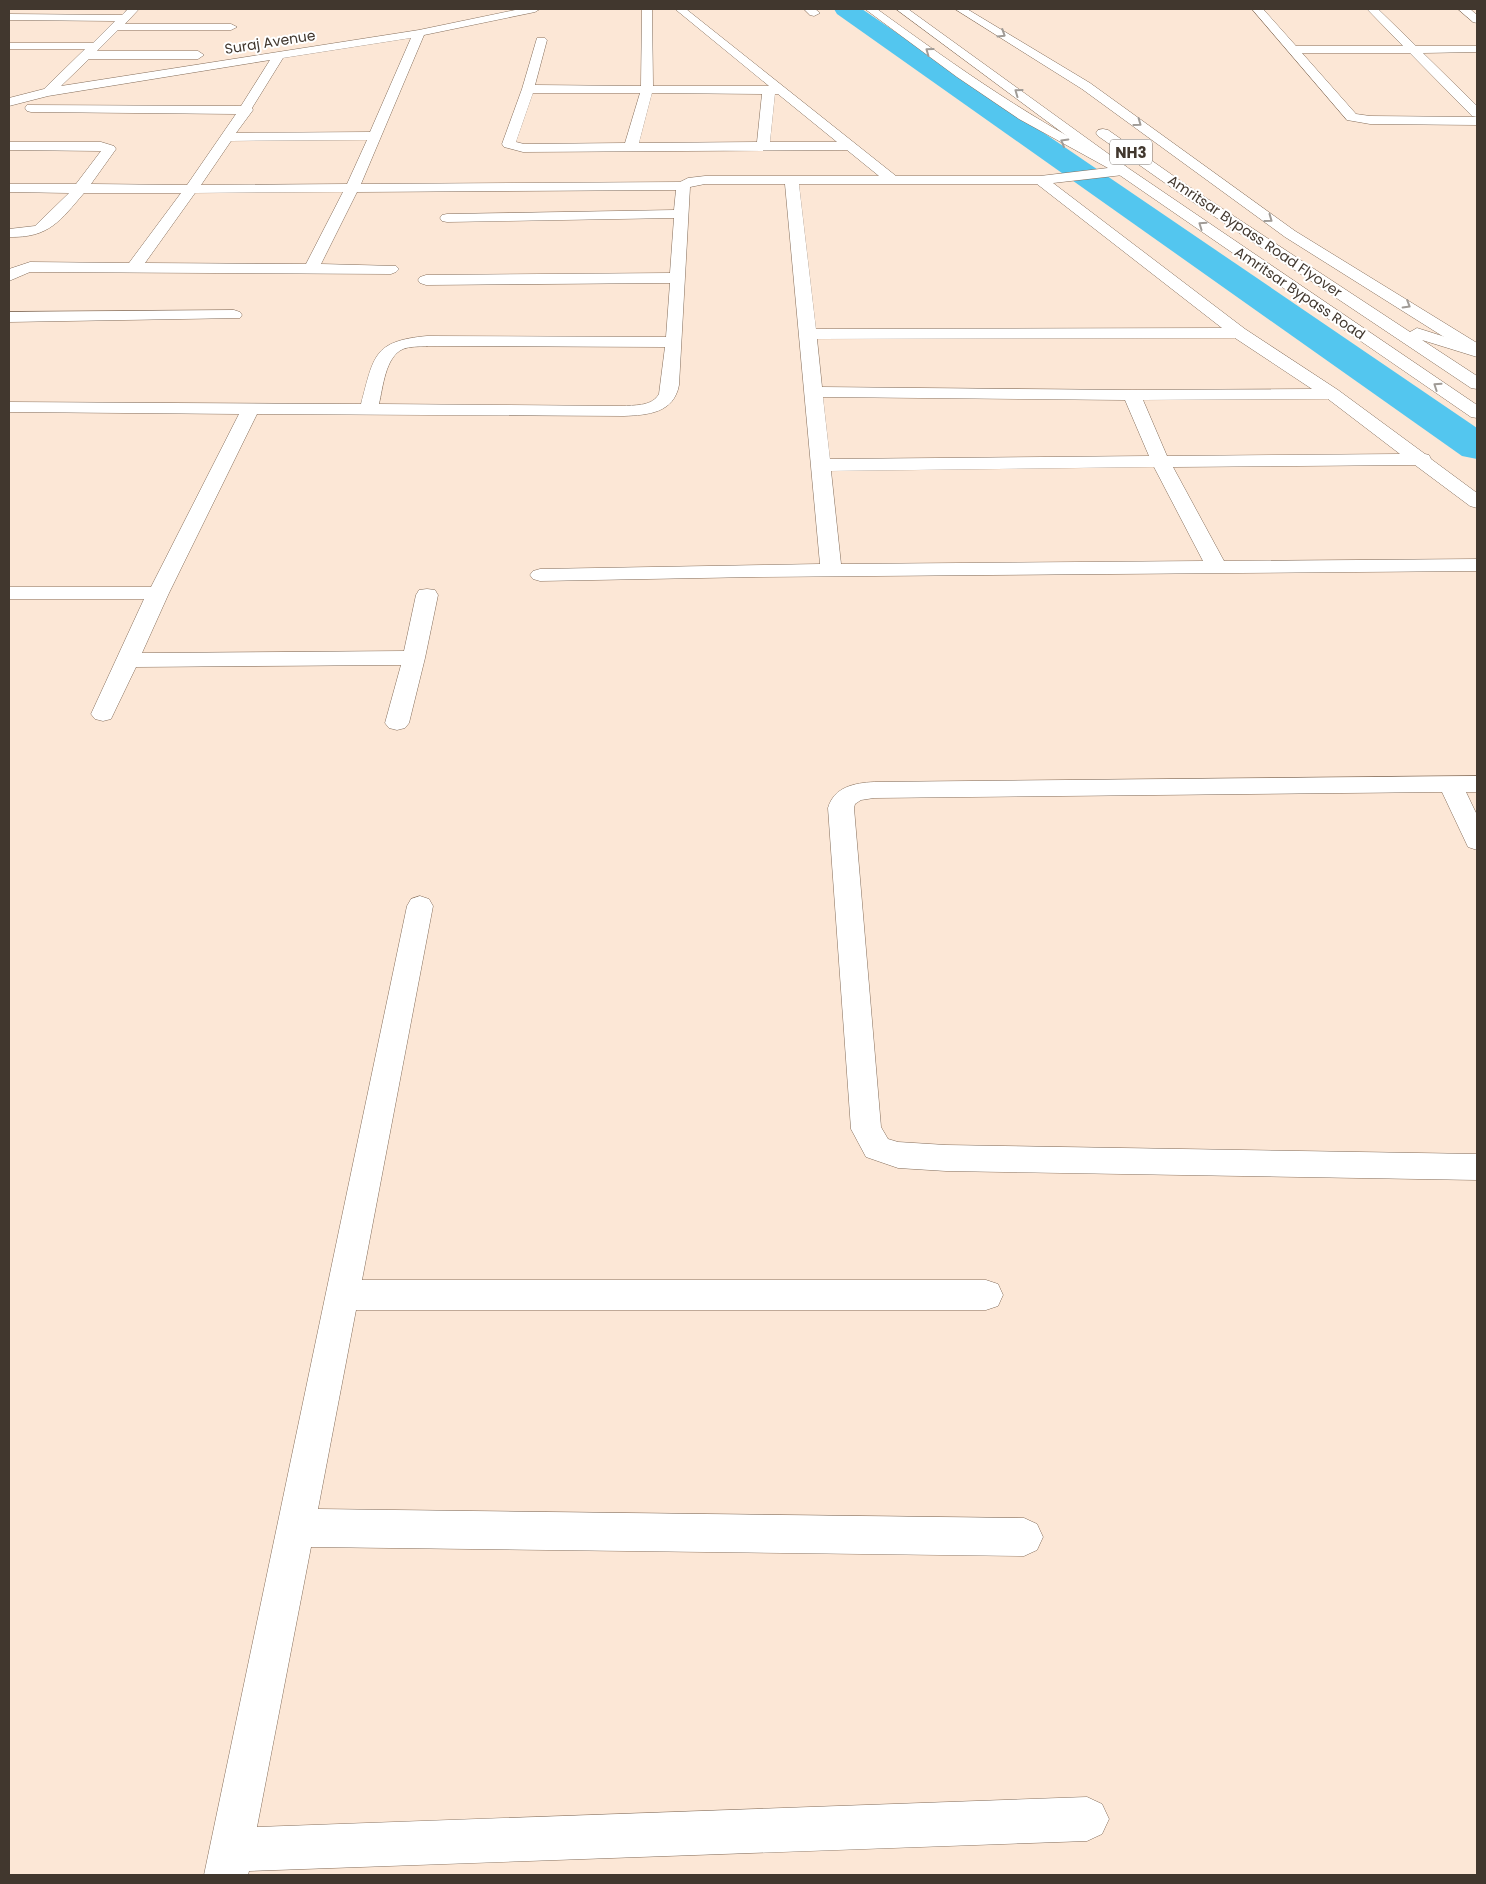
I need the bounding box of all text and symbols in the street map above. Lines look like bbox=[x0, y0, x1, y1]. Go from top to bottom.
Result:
street label: Suraj Avenue bbox=[223, 25, 317, 59]
one-way arrow bbox=[996, 28, 1005, 38]
one-way arrow bbox=[926, 49, 935, 57]
one-way arrow bbox=[1014, 89, 1024, 98]
one-way arrow bbox=[1132, 117, 1142, 126]
one-way arrow bbox=[1060, 138, 1069, 148]
road number: NH3 bbox=[1110, 140, 1152, 164]
street label: Amritsar Bypass Road Flyover bbox=[1165, 171, 1345, 301]
one-way arrow bbox=[1263, 213, 1273, 222]
one-way arrow bbox=[1198, 222, 1207, 231]
street label: Amritsar Bypass Road bbox=[1232, 243, 1368, 343]
one-way arrow bbox=[1401, 299, 1410, 309]
one-way arrow bbox=[1433, 383, 1443, 392]

